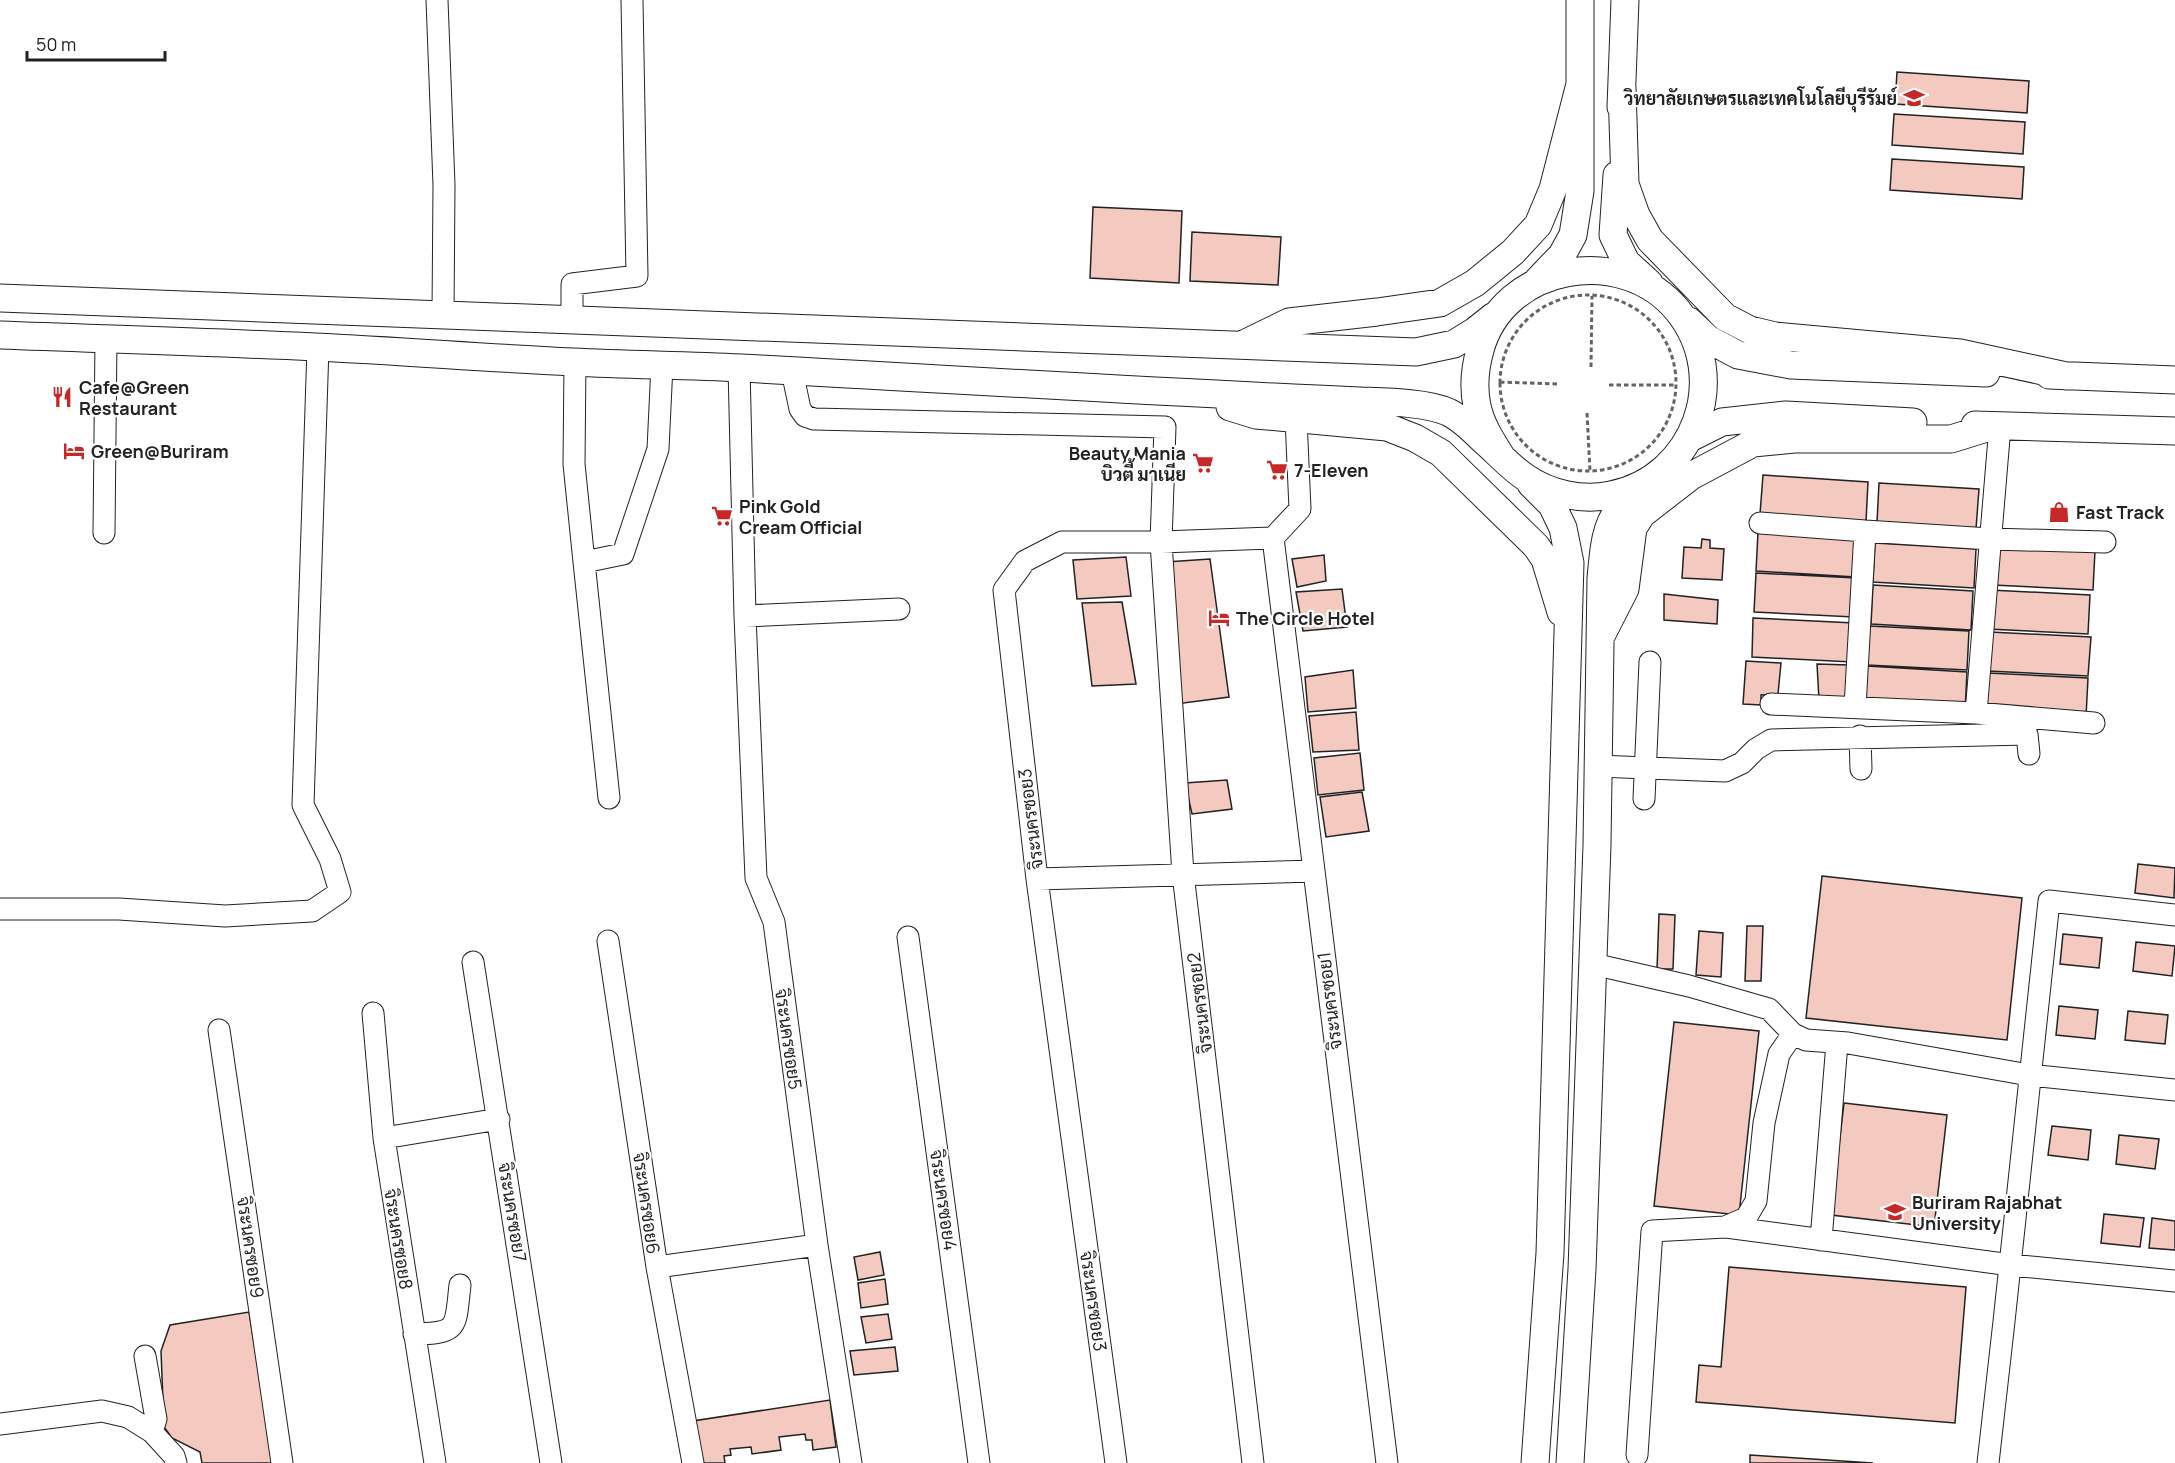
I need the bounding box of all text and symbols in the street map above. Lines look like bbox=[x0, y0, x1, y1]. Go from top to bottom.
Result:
scale bar bbox=[27, 24, 165, 62]
text: 50 m bbox=[36, 32, 76, 56]
place label: วิทยาลัยเกษตรและเทคโนโลยีบุรีรัมย์ bbox=[1623, 86, 1898, 113]
school or university icon: วิทยาลัยเกษตรและเทคโนโลยีบุรีรัมย์ bbox=[1902, 86, 1926, 110]
place label: Cafe@Green Restaurant bbox=[79, 375, 189, 420]
restaurant icon: Cafe@Green Restaurant bbox=[50, 385, 74, 409]
hotel icon: Green@Buriram bbox=[62, 439, 86, 463]
place label: Green@Buriram bbox=[91, 439, 229, 463]
place label: Beauty Mania บิวตี้ มาเนีย bbox=[1069, 441, 1186, 486]
supermarket icon: Beauty Mania บิวตี้ มาเนีย bbox=[1191, 451, 1215, 475]
supermarket icon: 7-Eleven bbox=[1265, 458, 1289, 482]
place label: 7-Eleven bbox=[1294, 458, 1369, 482]
place label: Pink Gold Cream Official bbox=[739, 494, 862, 539]
shop icon: Fast Track bbox=[2047, 500, 2071, 524]
place label: Fast Track bbox=[2076, 500, 2165, 524]
supermarket icon: Pink Gold Cream Official bbox=[710, 504, 734, 528]
hotel icon: The Circle Hotel bbox=[1207, 606, 1231, 630]
place label: The Circle Hotel bbox=[1236, 606, 1375, 630]
street label: จิระนครซอย3 bbox=[1012, 767, 1048, 871]
street label: จิระนครซอย2 bbox=[1181, 951, 1217, 1055]
street label: จิระนครซอย1 bbox=[1311, 951, 1347, 1051]
street label: จิระนครซอย5 bbox=[770, 987, 808, 1091]
street label: จิระนครซอย4 bbox=[925, 1148, 963, 1252]
street label: จิระนครซอย6 bbox=[628, 1150, 666, 1255]
street label: จิระนครซอย7 bbox=[493, 1160, 533, 1263]
street label: จิระนครซอย8 bbox=[379, 1187, 419, 1291]
place label: Buriram Rajabhat University bbox=[1912, 1190, 2062, 1235]
street label: จิระนครซอย9 bbox=[232, 1194, 270, 1299]
school or university icon: Buriram Rajabhat University bbox=[1883, 1200, 1907, 1224]
street label: จิระนครซอย3 bbox=[1075, 1249, 1113, 1353]

